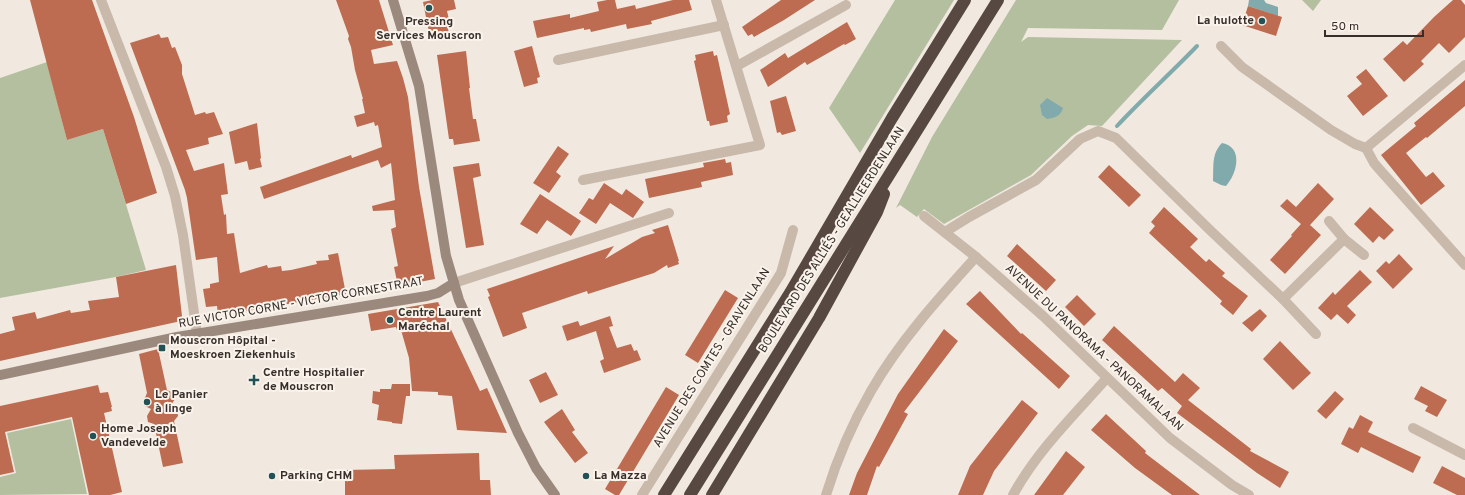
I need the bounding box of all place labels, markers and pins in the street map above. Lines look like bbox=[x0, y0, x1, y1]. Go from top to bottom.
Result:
marker: Pressing Services Mouscron bbox=[424, 3, 434, 13]
place label: La hulotte bbox=[1197, 13, 1254, 29]
place label: Pressing Services Mouscron bbox=[376, 14, 482, 44]
marker: La hulotte bbox=[1257, 16, 1267, 26]
place label: Centre Laurent Maréchal bbox=[398, 305, 482, 335]
marker: Centre Laurent Maréchal bbox=[385, 315, 395, 325]
place label: Mouscron Hôpital - Moeskroen Ziekenhuis bbox=[170, 333, 296, 363]
marker: Mouscron Hôpital - Moeskroen Ziekenhuis bbox=[157, 343, 167, 353]
place label: Centre Hospitalier de Mouscron bbox=[263, 365, 364, 395]
marker: Centre Hospitalier de Mouscron bbox=[248, 374, 260, 386]
place label: Le Panier à linge bbox=[155, 387, 208, 417]
marker: Le Panier à linge bbox=[142, 397, 152, 407]
place label: Home Joseph Vandevelde bbox=[101, 421, 177, 451]
marker: Home Joseph Vandevelde bbox=[88, 431, 98, 441]
place label: Parking CHM bbox=[280, 468, 352, 484]
place label: La Mazza bbox=[594, 468, 647, 484]
marker: Parking CHM bbox=[267, 471, 277, 481]
marker: La Mazza bbox=[581, 471, 591, 481]

